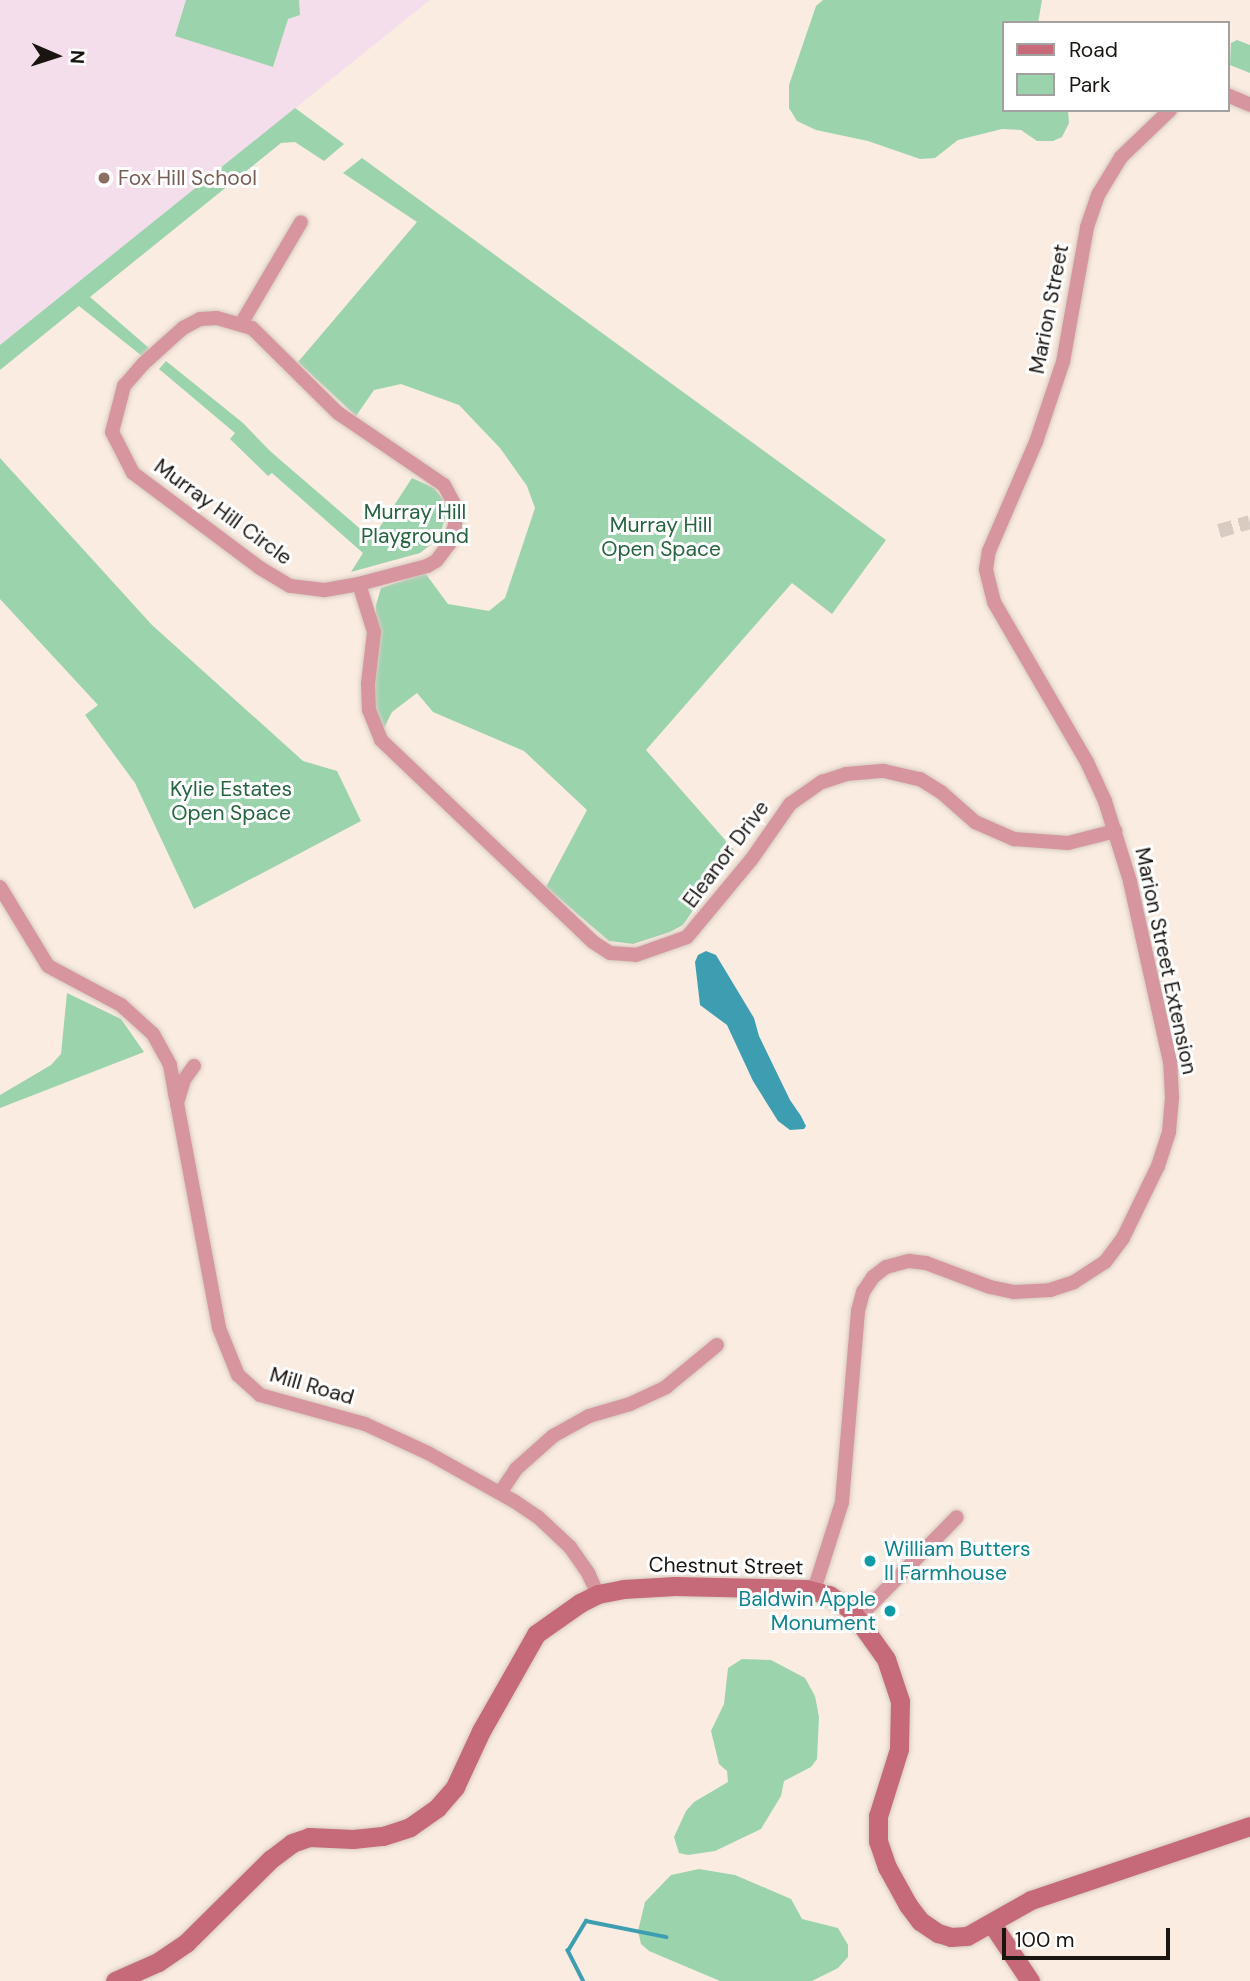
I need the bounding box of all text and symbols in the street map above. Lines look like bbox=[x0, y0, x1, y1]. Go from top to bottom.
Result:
north arrow bbox=[21, 21, 91, 91]
legend bbox=[1002, 21, 1229, 112]
text: Road bbox=[1069, 36, 1118, 64]
text: N bbox=[65, 50, 90, 65]
text: Park bbox=[1069, 71, 1110, 99]
place label: Fox Hill School bbox=[118, 165, 257, 191]
marker: Fox Hill School bbox=[96, 170, 112, 186]
street label: Marion Street bbox=[1024, 242, 1074, 376]
street label: Murray Hill Circle bbox=[149, 454, 297, 570]
park label: Murray Hill Playground bbox=[361, 499, 469, 549]
park label: Murray Hill Open Space bbox=[601, 512, 721, 562]
park label: Kylie Estates Open Space bbox=[170, 776, 292, 826]
street label: Eleanor Drive bbox=[678, 796, 774, 912]
street label: Marion Street Extension bbox=[1130, 845, 1202, 1077]
street label: Mill Road bbox=[267, 1362, 357, 1410]
place label: William Butters II Farmhouse bbox=[884, 1536, 1031, 1586]
street label: Chestnut Street bbox=[648, 1552, 804, 1580]
marker: William Butters II Farmhouse bbox=[862, 1553, 878, 1569]
place label: Baldwin Apple Monument bbox=[739, 1586, 876, 1636]
marker: Baldwin Apple Monument bbox=[882, 1603, 898, 1619]
scale bar bbox=[1005, 1914, 1173, 1958]
text: 100 m bbox=[1015, 1926, 1075, 1954]

